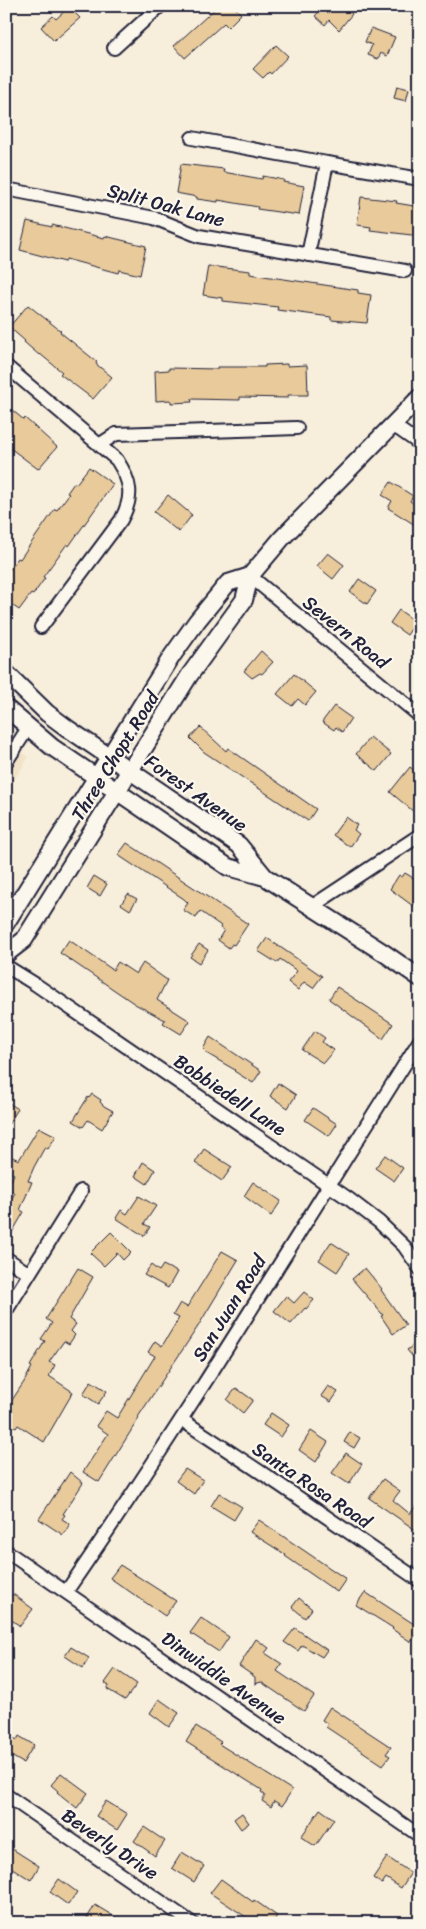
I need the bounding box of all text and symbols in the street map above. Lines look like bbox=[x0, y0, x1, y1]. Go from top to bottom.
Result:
street label: Split Oak Lane bbox=[104, 173, 229, 237]
street label: Severn Road bbox=[295, 587, 398, 679]
street label: Three Chopt Road bbox=[62, 683, 169, 827]
street label: Forest Avenue bbox=[138, 745, 255, 841]
street label: Bobbiedell Lane bbox=[167, 1045, 293, 1145]
street label: San Juan Road bbox=[183, 1246, 276, 1368]
street label: Santa Rosa Road bbox=[245, 1433, 380, 1538]
street label: Dinwiddie Avenue bbox=[155, 1622, 294, 1734]
street label: Beverly Drive bbox=[55, 1799, 166, 1889]

